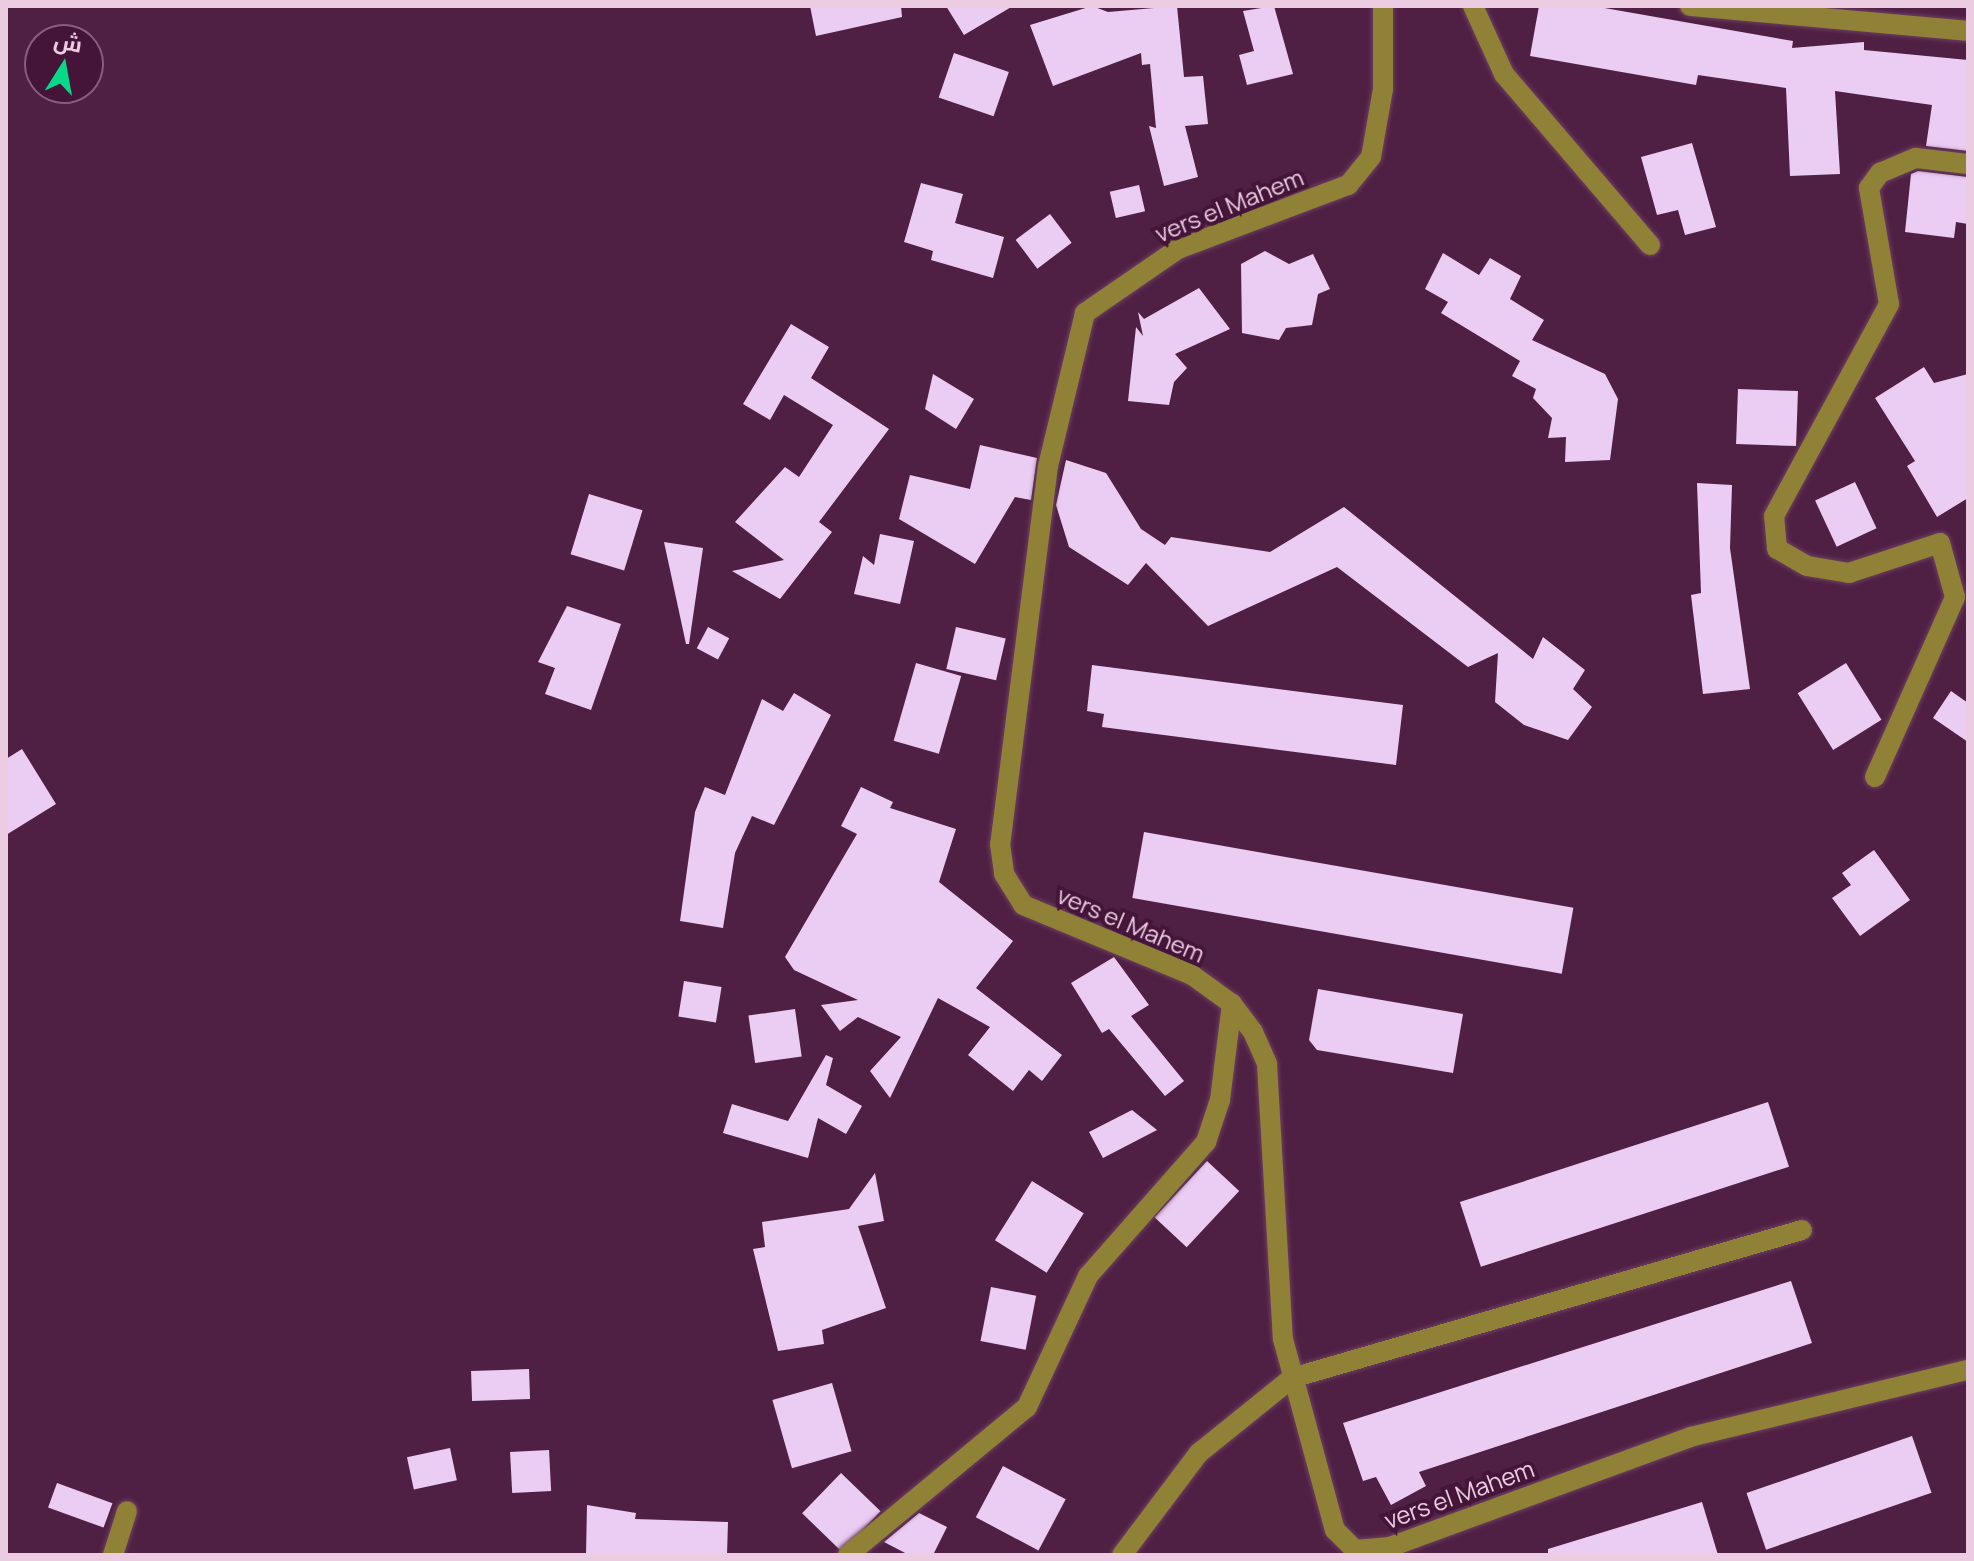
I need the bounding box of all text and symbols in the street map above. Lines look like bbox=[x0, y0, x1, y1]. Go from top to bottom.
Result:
north arrow bbox=[24, 24, 104, 104]
text: ش bbox=[51, 25, 85, 60]
street label: vers el Mahem bbox=[1151, 162, 1307, 248]
street label: vers el Mahem bbox=[1053, 880, 1209, 968]
street label: vers el Mahem bbox=[1380, 1454, 1538, 1534]

